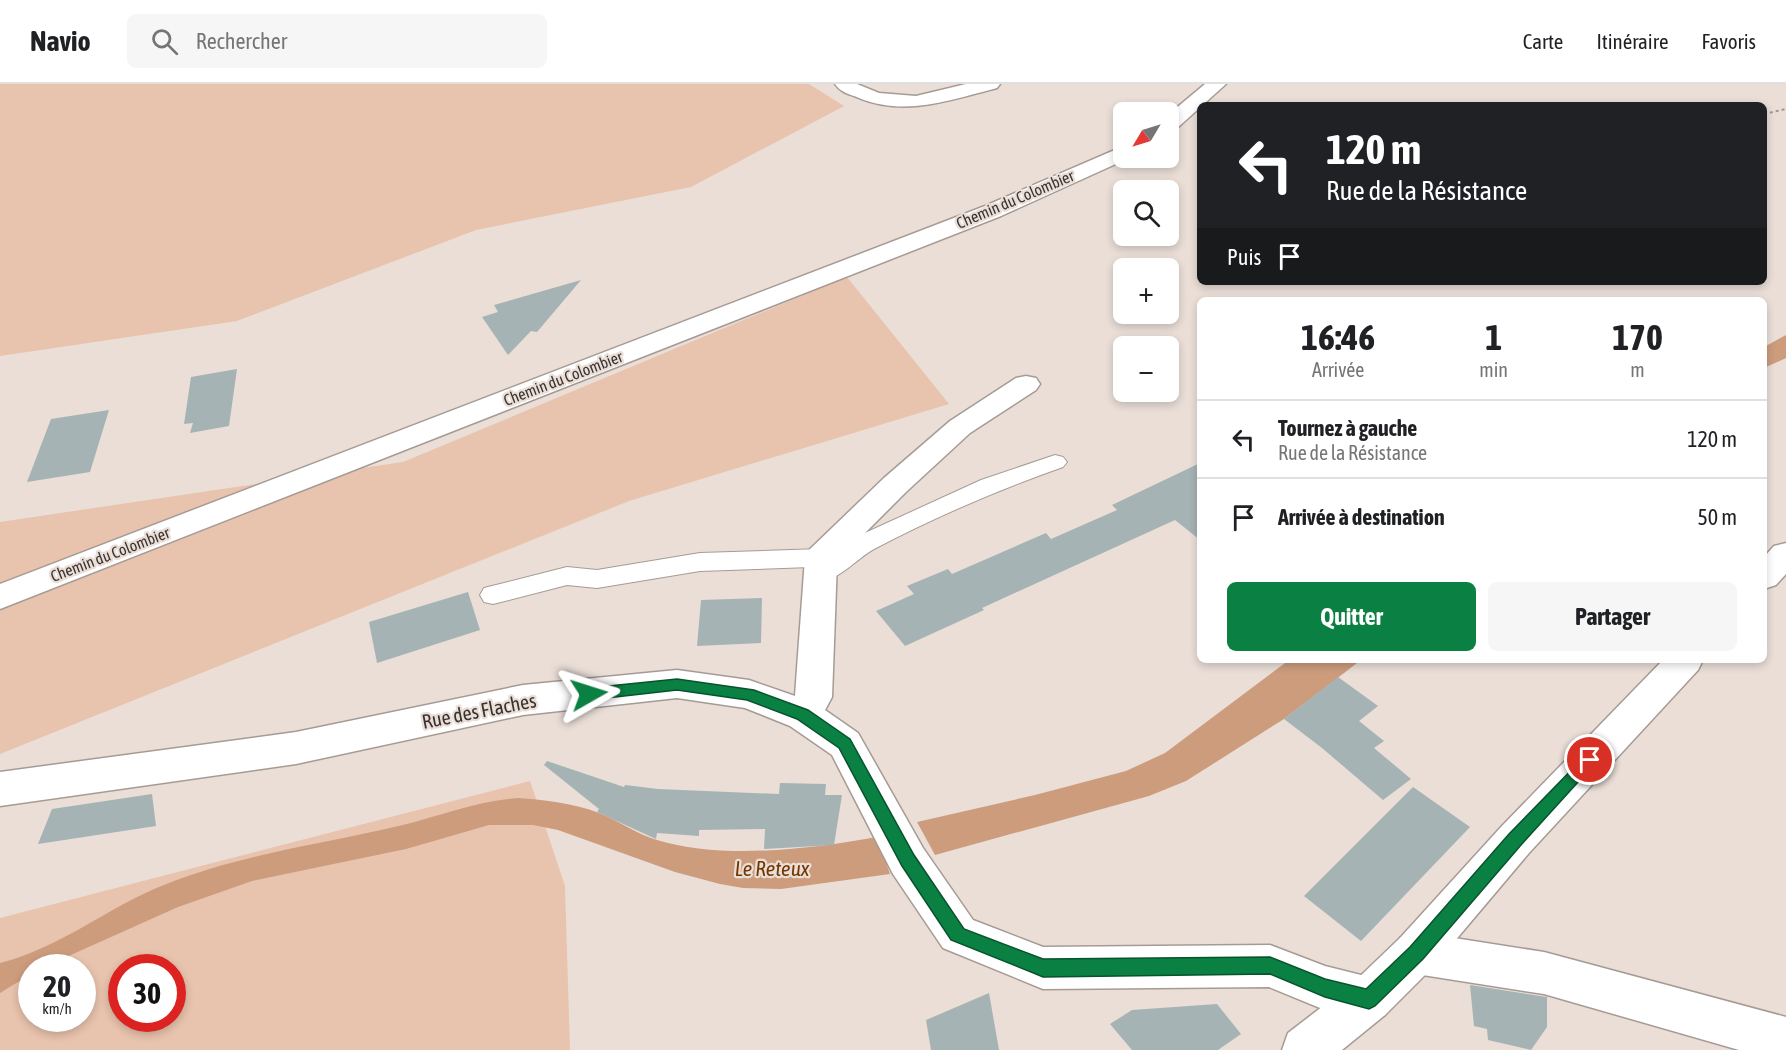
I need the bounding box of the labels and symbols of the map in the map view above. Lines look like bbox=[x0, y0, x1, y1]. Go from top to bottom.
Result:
north arrow bbox=[1113, 102, 1179, 168]
street label: Chemin du Colombier bbox=[954, 166, 1077, 232]
street label: Chemin du Colombier bbox=[501, 347, 625, 409]
street label: Chemin du Colombier bbox=[48, 523, 172, 585]
position arrow bbox=[557, 662, 621, 726]
street label: Rue des Flaches bbox=[420, 688, 538, 733]
pin bbox=[1564, 734, 1615, 785]
water label: Le Reteux bbox=[735, 856, 810, 880]
speed limit sign: 30 bbox=[108, 954, 186, 1032]

